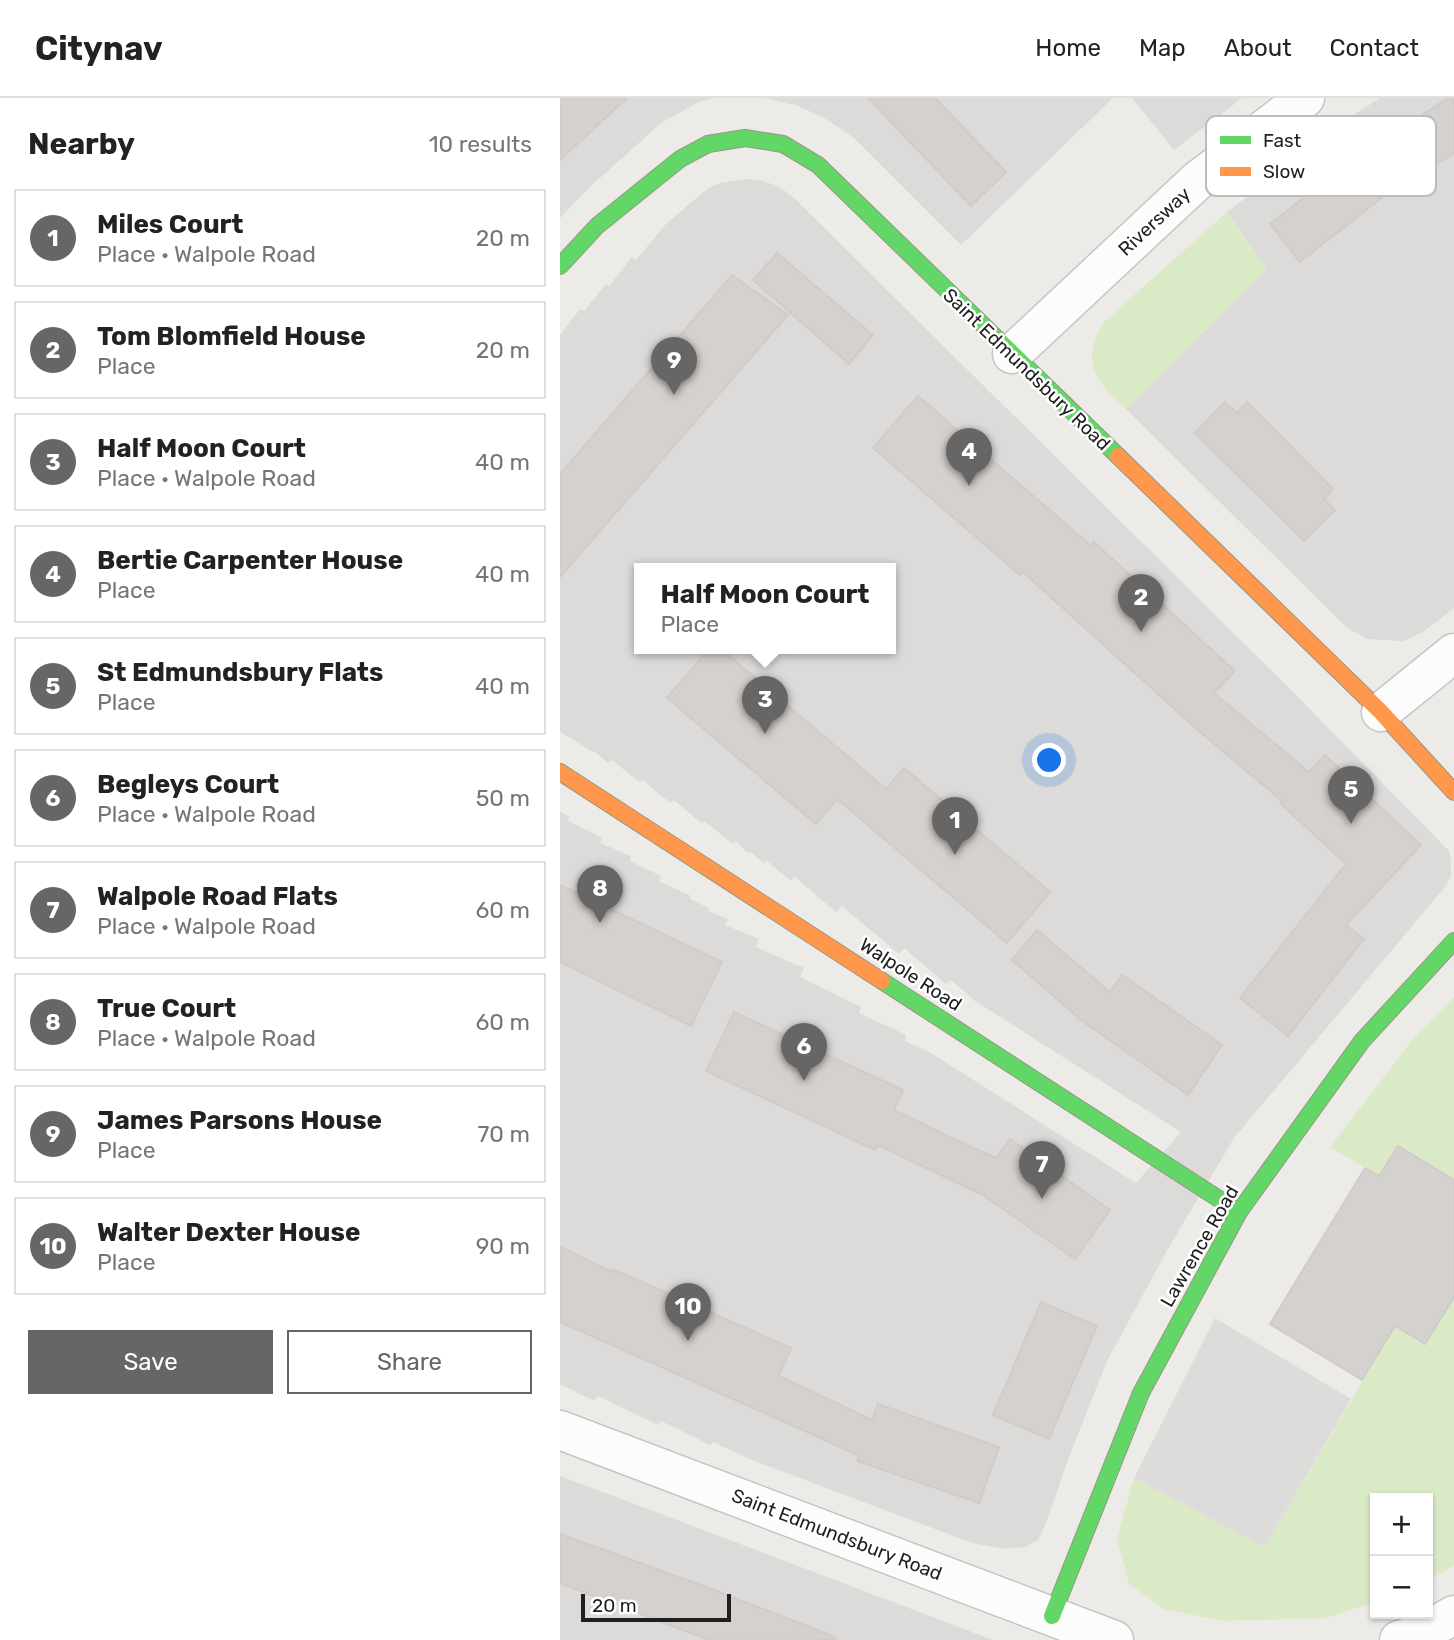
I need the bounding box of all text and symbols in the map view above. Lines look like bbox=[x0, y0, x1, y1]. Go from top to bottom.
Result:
text: Citynav bbox=[35, 29, 163, 68]
text: Home bbox=[1035, 34, 1101, 62]
text: Map bbox=[1139, 34, 1186, 62]
text: About bbox=[1224, 34, 1292, 62]
text: Contact bbox=[1330, 34, 1419, 62]
legend bbox=[1206, 116, 1436, 196]
text: Nearby bbox=[28, 126, 135, 162]
text: Fast bbox=[1263, 129, 1302, 152]
text: 10 results bbox=[429, 130, 532, 158]
text: Slow bbox=[1263, 160, 1305, 183]
street label: Riversway bbox=[1114, 182, 1195, 261]
text: Miles Court bbox=[97, 209, 244, 240]
text: 1 bbox=[47, 224, 59, 252]
text: 20 m bbox=[476, 224, 530, 252]
text: Place · Walpole Road bbox=[97, 240, 316, 268]
street label: Saint Edmundsbury Road bbox=[938, 283, 1115, 455]
text: Tom Blomfield House bbox=[97, 321, 366, 352]
text: 2 bbox=[46, 336, 60, 364]
text: 20 m bbox=[476, 336, 530, 364]
pin: 9 bbox=[651, 337, 697, 395]
text: Place bbox=[97, 352, 156, 380]
pin: 4 bbox=[946, 428, 992, 486]
text: Half Moon Court bbox=[97, 433, 306, 464]
text: 3 bbox=[45, 448, 61, 476]
text: 40 m bbox=[475, 448, 530, 476]
text: Place · Walpole Road bbox=[97, 464, 316, 492]
text: Bertie Carpenter House bbox=[97, 545, 403, 576]
text: 4 bbox=[45, 560, 61, 588]
text: 40 m bbox=[475, 560, 530, 588]
popup bbox=[634, 563, 896, 654]
pin: 2 bbox=[1118, 574, 1164, 632]
text: Place bbox=[97, 576, 156, 604]
text: Half Moon Court bbox=[661, 579, 870, 610]
text: Place bbox=[661, 610, 719, 638]
text: St Edmundsbury Flats bbox=[97, 657, 383, 688]
text: 5 bbox=[46, 672, 60, 700]
text: 40 m bbox=[475, 672, 530, 700]
pin: 3 bbox=[742, 676, 788, 734]
text: Place bbox=[97, 688, 156, 716]
your location bbox=[1032, 743, 1066, 777]
pin: 5 bbox=[1328, 766, 1374, 824]
text: Begleys Court bbox=[97, 769, 279, 800]
text: 6 bbox=[46, 784, 60, 812]
text: 50 m bbox=[476, 784, 530, 812]
pin: 1 bbox=[932, 797, 978, 855]
text: Place · Walpole Road bbox=[97, 800, 316, 828]
pin: 8 bbox=[577, 865, 623, 923]
text: Walpole Road Flats bbox=[97, 881, 338, 912]
text: 7 bbox=[46, 896, 60, 924]
text: 60 m bbox=[475, 896, 530, 924]
text: Place · Walpole Road bbox=[97, 912, 316, 940]
street label: Walpole Road bbox=[855, 933, 966, 1016]
text: True Court bbox=[97, 993, 236, 1024]
text: 8 bbox=[45, 1008, 61, 1036]
text: 60 m bbox=[475, 1008, 530, 1036]
pin: 6 bbox=[781, 1023, 827, 1081]
text: Place · Walpole Road bbox=[97, 1024, 316, 1052]
text: James Parsons House bbox=[97, 1105, 382, 1136]
text: 9 bbox=[46, 1120, 60, 1148]
text: 70 m bbox=[478, 1120, 530, 1148]
text: Place bbox=[97, 1136, 156, 1164]
pin: 7 bbox=[1019, 1141, 1065, 1199]
street label: Lawrence Road bbox=[1155, 1181, 1243, 1311]
text: Walter Dexter House bbox=[97, 1217, 360, 1248]
text: 10 bbox=[39, 1232, 67, 1260]
text: 90 m bbox=[476, 1232, 530, 1260]
text: Place bbox=[97, 1248, 156, 1276]
pin: 10 bbox=[665, 1283, 711, 1341]
button: Save bbox=[28, 1330, 273, 1394]
button: Share bbox=[287, 1330, 532, 1394]
street label: Saint Edmundsbury Road bbox=[728, 1484, 945, 1585]
map controls bbox=[1370, 1493, 1433, 1619]
button: + bbox=[1370, 1493, 1433, 1556]
button: − bbox=[1370, 1556, 1433, 1619]
scale bar bbox=[581, 1591, 732, 1623]
text: 20 m bbox=[592, 1594, 637, 1617]

